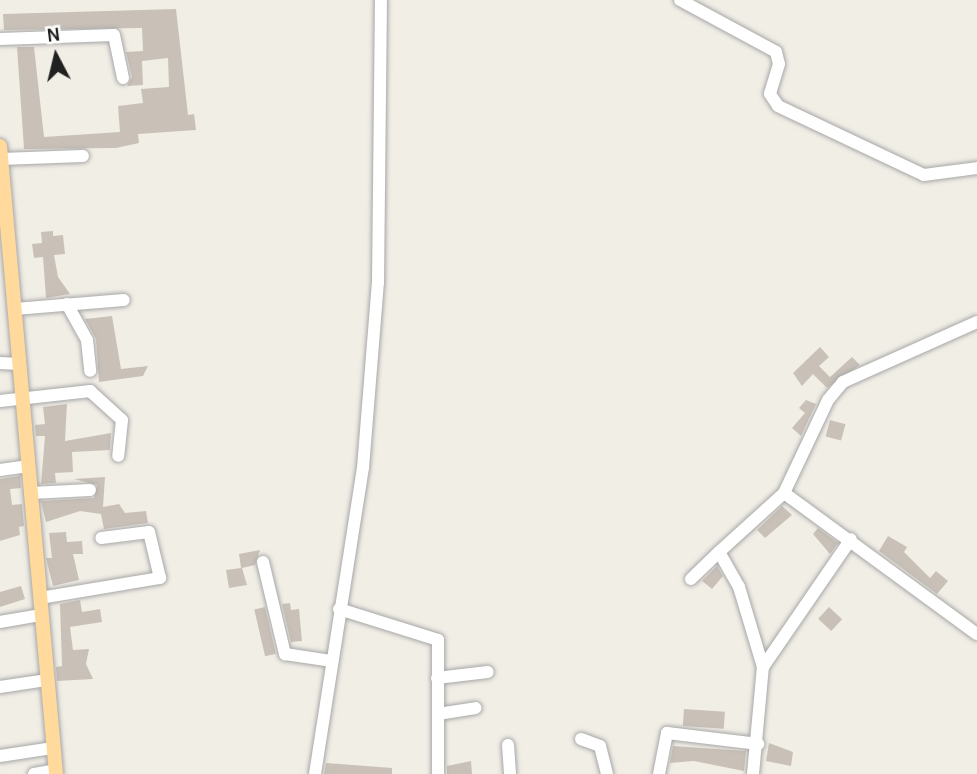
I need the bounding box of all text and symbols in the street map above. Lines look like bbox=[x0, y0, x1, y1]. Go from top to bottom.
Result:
north arrow bbox=[21, 21, 91, 91]
text: N bbox=[45, 23, 62, 47]

